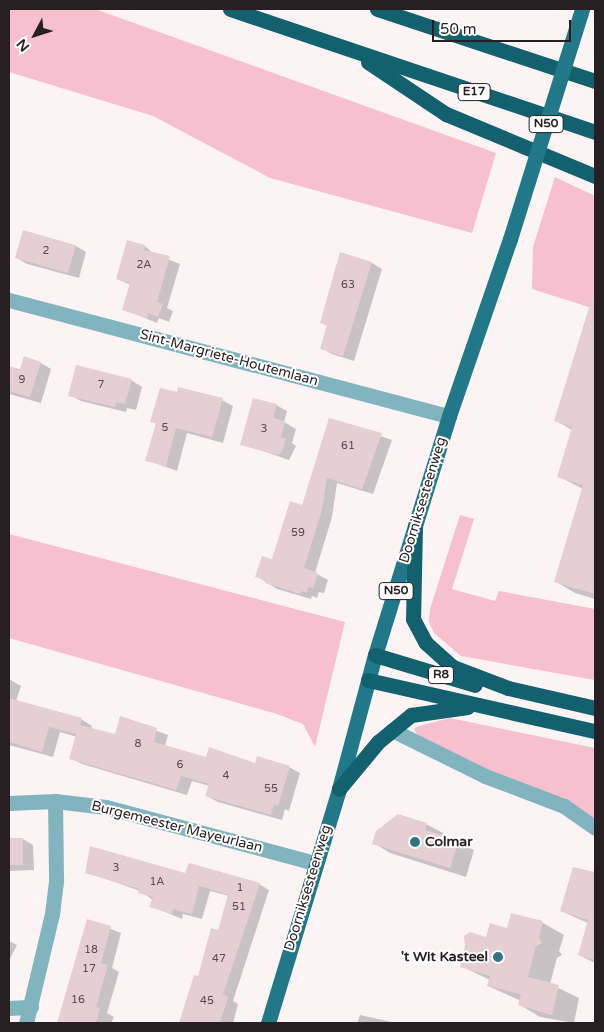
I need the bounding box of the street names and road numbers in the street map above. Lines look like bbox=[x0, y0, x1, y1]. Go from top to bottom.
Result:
road number: E17 bbox=[456, 82, 492, 101]
road number: N50 bbox=[528, 115, 564, 134]
street label: Sint-Margriete-Houtemlaan bbox=[138, 326, 320, 390]
street label: Doorniksesteenweg bbox=[396, 435, 450, 565]
road number: N50 bbox=[378, 582, 414, 600]
road number: R8 bbox=[427, 666, 455, 684]
street label: Burgemeester Mayeurlaan bbox=[90, 798, 264, 856]
street label: Doorniksesteenweg bbox=[281, 823, 335, 953]

